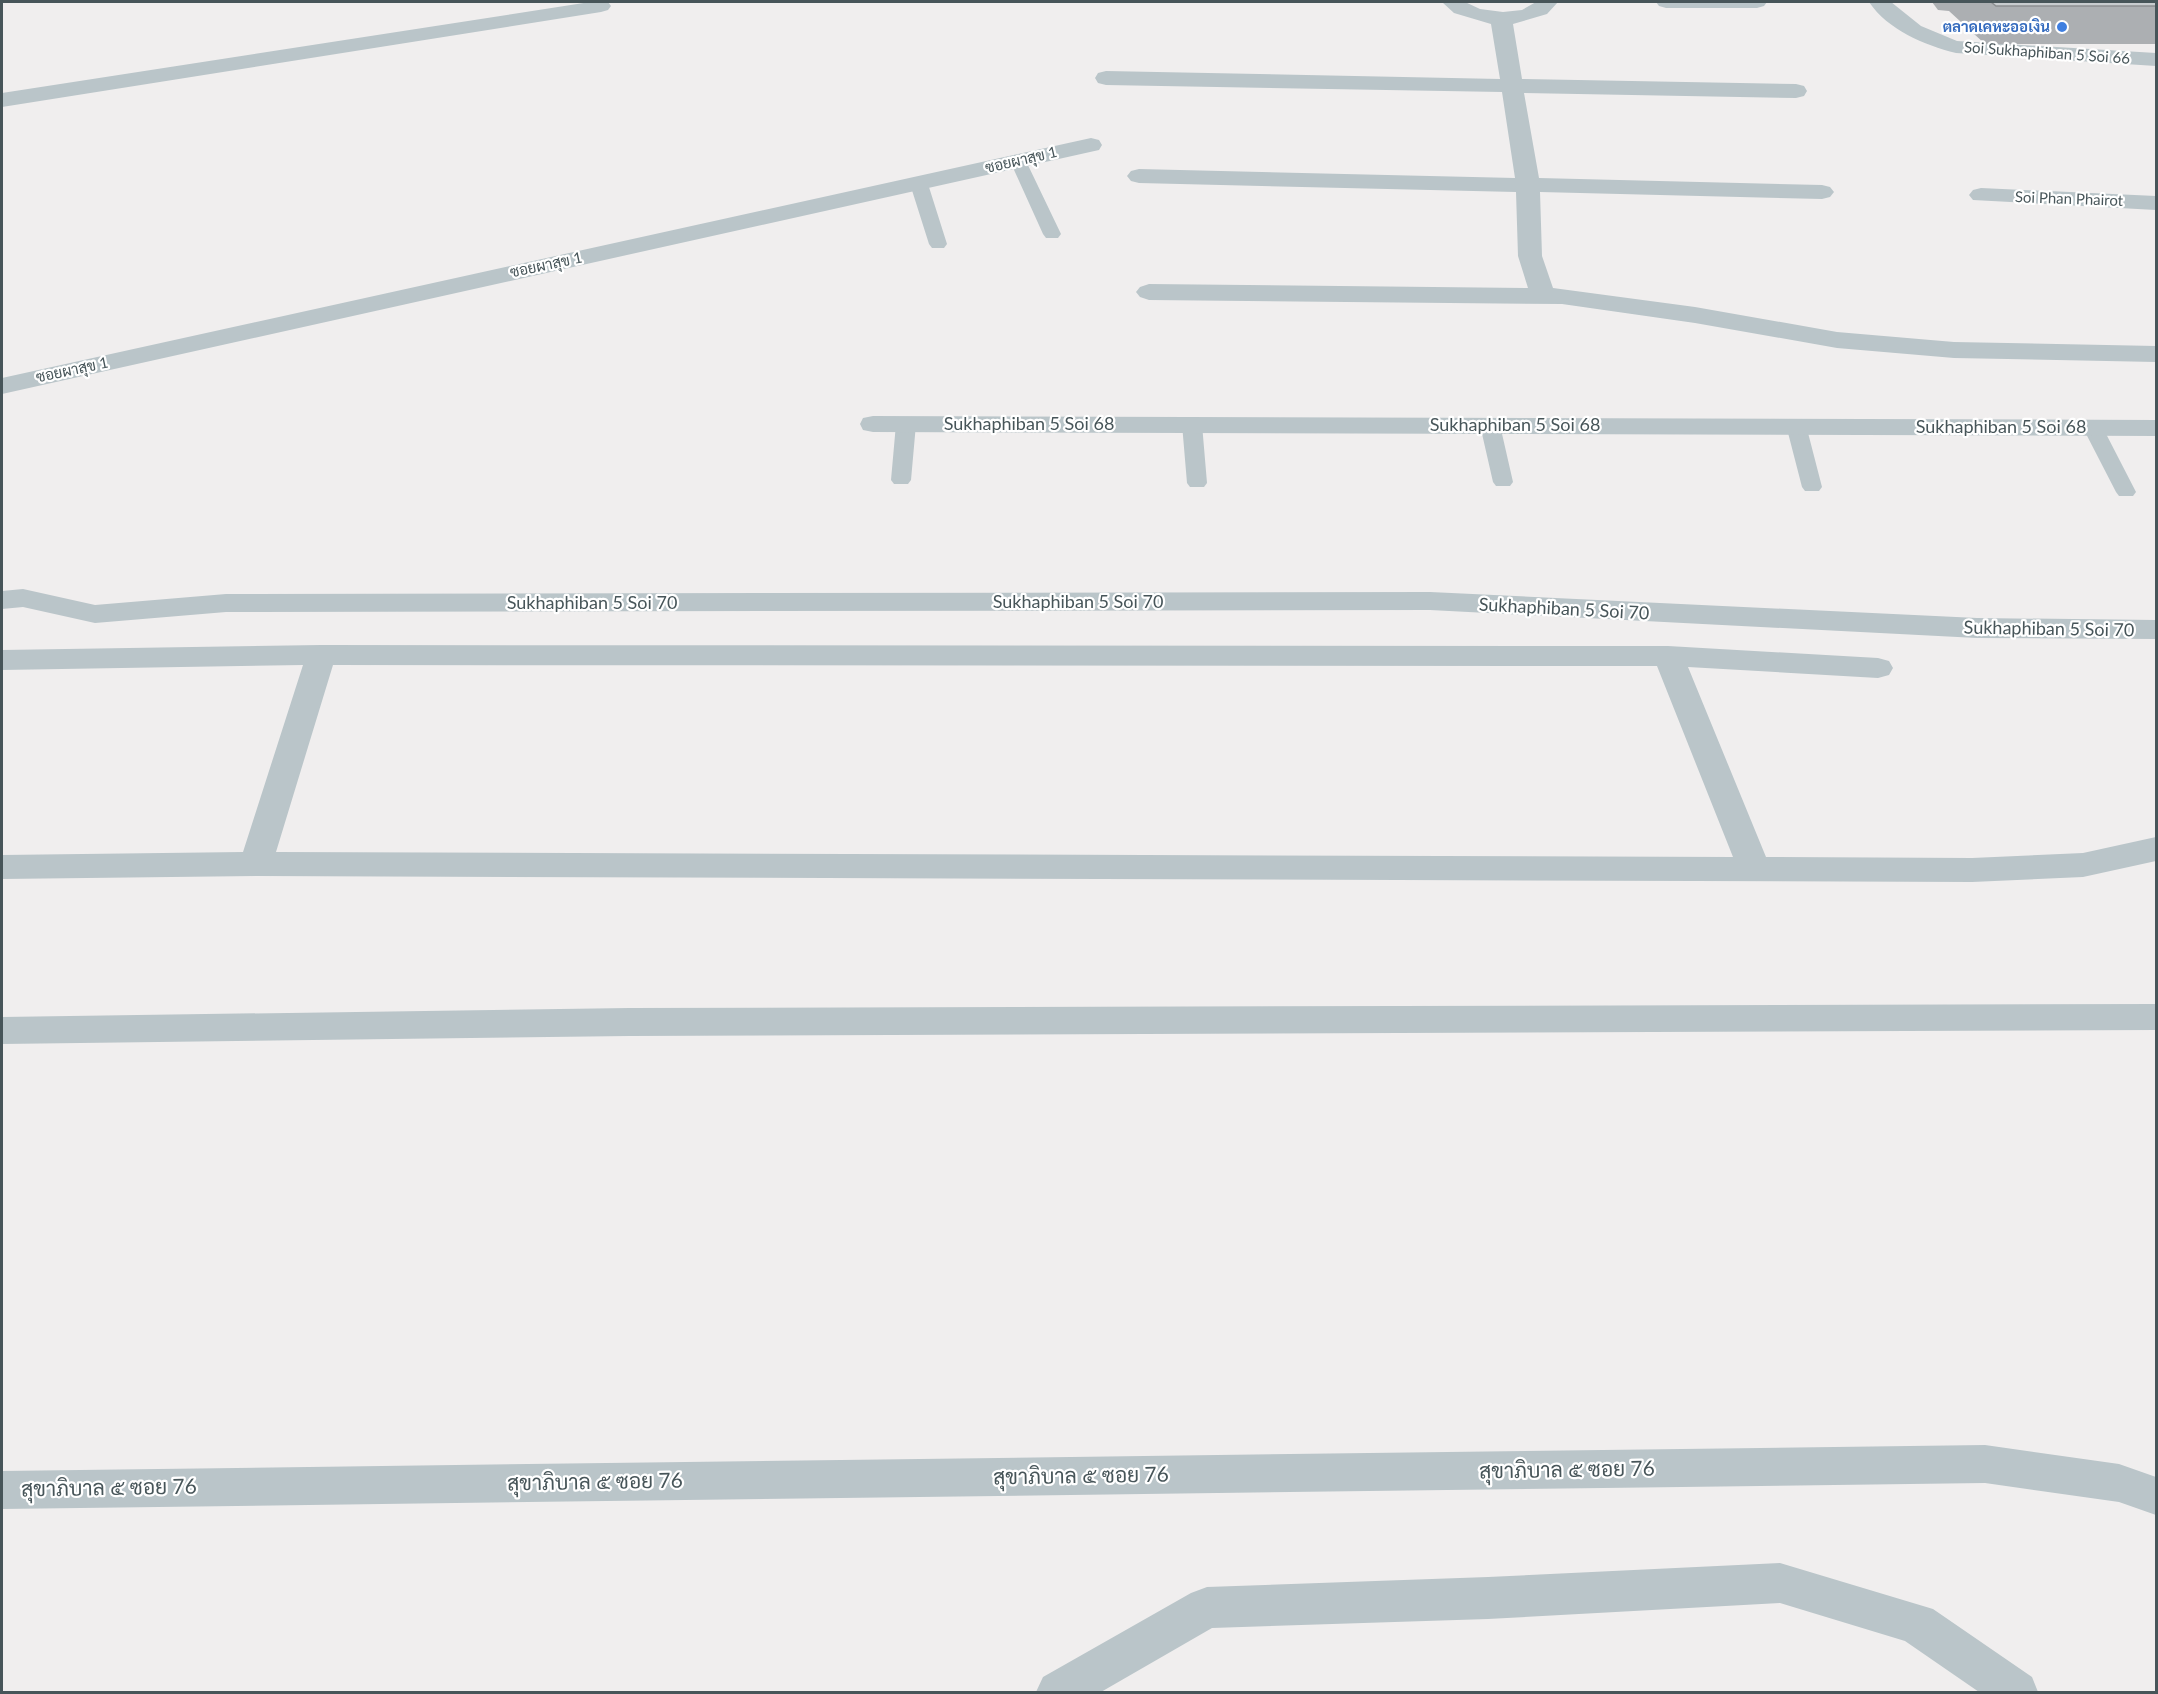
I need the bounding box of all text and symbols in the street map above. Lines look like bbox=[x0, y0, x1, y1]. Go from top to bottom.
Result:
place label: ตลาดเคหะออเงิน bbox=[1943, 17, 2050, 35]
marker: ตลาดเคหะออเงิน bbox=[2055, 20, 2069, 34]
street label: Soi Sukhaphiban 5 Soi 66 bbox=[1964, 37, 2131, 67]
street label: ซอยผาสุข 1 bbox=[983, 142, 1059, 179]
street label: Soi Phan Phairot bbox=[2015, 187, 2124, 209]
street label: ซอยผาสุข 1 bbox=[508, 248, 584, 283]
street label: ซอยผาสุข 1 bbox=[34, 353, 110, 388]
street label: Sukhaphiban 5 Soi 68 bbox=[944, 412, 1114, 434]
street label: Sukhaphiban 5 Soi 68 bbox=[1430, 413, 1600, 435]
street label: Sukhaphiban 5 Soi 68 bbox=[1916, 415, 2086, 437]
street label: Sukhaphiban 5 Soi 70 bbox=[993, 590, 1163, 612]
street label: Sukhaphiban 5 Soi 70 bbox=[507, 591, 677, 613]
street label: Sukhaphiban 5 Soi 70 bbox=[1478, 593, 1650, 623]
street label: Sukhaphiban 5 Soi 70 bbox=[1964, 616, 2135, 640]
street label: สุขาภิบาล ๕ ซอย 76 bbox=[1479, 1454, 1655, 1486]
street label: สุขาภิบาล ๕ ซอย 76 bbox=[993, 1460, 1169, 1492]
street label: สุขาภิบาล ๕ ซอย 76 bbox=[507, 1466, 683, 1498]
street label: สุขาภิบาล ๕ ซอย 76 bbox=[21, 1472, 197, 1504]

